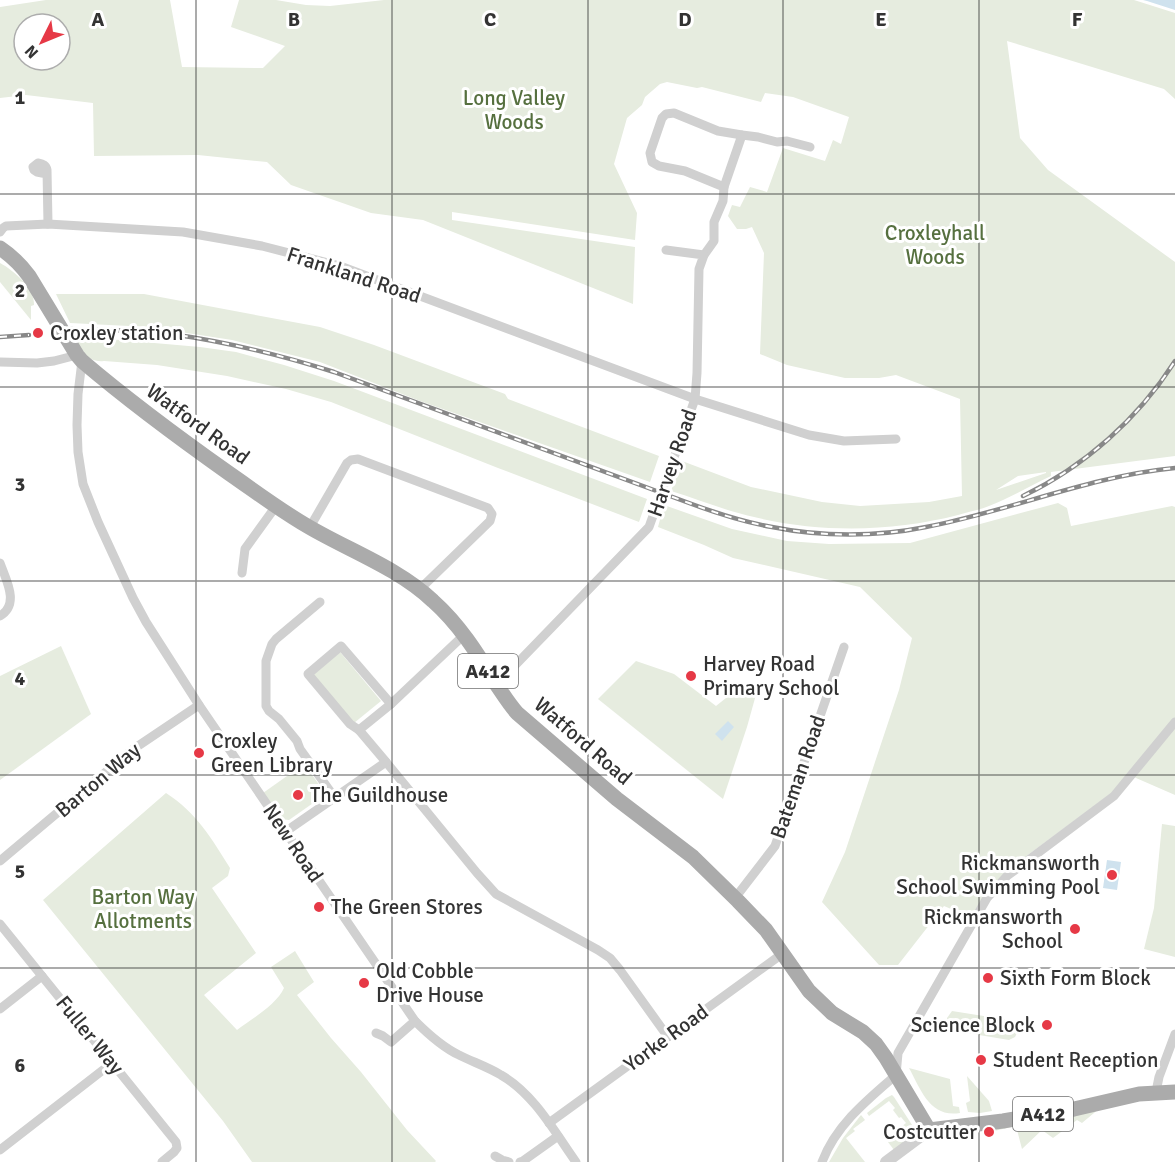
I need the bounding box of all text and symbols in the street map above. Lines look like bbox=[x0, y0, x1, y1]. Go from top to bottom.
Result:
text: A bbox=[92, 7, 105, 32]
text: B bbox=[288, 7, 300, 32]
text: C bbox=[484, 7, 496, 32]
text: D bbox=[678, 7, 692, 32]
text: E bbox=[875, 7, 887, 32]
text: F bbox=[1072, 7, 1083, 32]
north arrow bbox=[12, 12, 72, 72]
text: N bbox=[21, 41, 43, 62]
text: 1 bbox=[15, 85, 26, 110]
park label: Long Valley Woods bbox=[463, 85, 565, 135]
park label: Croxleyhall Woods bbox=[885, 220, 985, 270]
street label: Frankland Road bbox=[284, 241, 424, 309]
text: 2 bbox=[15, 278, 25, 303]
place label: Croxley station bbox=[50, 320, 183, 346]
marker: Croxley station bbox=[31, 326, 45, 340]
street label: Watford Road bbox=[141, 378, 255, 470]
street label: Harvey Road bbox=[641, 406, 703, 520]
text: 3 bbox=[15, 472, 25, 497]
place label: Harvey Road Primary School bbox=[703, 651, 839, 701]
road number: A412 bbox=[458, 654, 518, 688]
text: 4 bbox=[15, 666, 26, 691]
marker: Harvey Road Primary School bbox=[684, 669, 698, 683]
street label: Watford Road bbox=[529, 691, 637, 791]
street label: Bateman Road bbox=[765, 712, 831, 842]
place label: Croxley Green Library bbox=[211, 728, 333, 778]
street label: Barton Way bbox=[50, 737, 146, 823]
marker: Croxley Green Library bbox=[192, 746, 206, 760]
place label: The Guildhouse bbox=[310, 782, 448, 808]
marker: The Guildhouse bbox=[291, 788, 305, 802]
street label: New Road bbox=[257, 799, 329, 887]
place label: Rickmansworth School Swimming Pool bbox=[896, 850, 1100, 900]
text: 5 bbox=[15, 859, 25, 884]
marker: Rickmansworth School Swimming Pool bbox=[1105, 868, 1119, 882]
park label: Barton Way Allotments bbox=[92, 884, 195, 934]
place label: The Green Stores bbox=[331, 894, 483, 920]
marker: The Green Stores bbox=[312, 900, 326, 914]
place label: Rickmansworth School bbox=[923, 904, 1063, 954]
marker: Rickmansworth School bbox=[1068, 922, 1082, 936]
place label: Old Cobble Drive House bbox=[376, 958, 484, 1008]
place label: Sixth Form Block bbox=[1000, 965, 1151, 991]
marker: Sixth Form Block bbox=[981, 971, 995, 985]
marker: Old Cobble Drive House bbox=[357, 976, 371, 990]
street label: Fuller Way bbox=[50, 990, 130, 1080]
street label: Yorke Road bbox=[619, 999, 713, 1077]
place label: Science Block bbox=[911, 1012, 1035, 1038]
marker: Science Block bbox=[1040, 1018, 1054, 1032]
place label: Student Reception bbox=[993, 1047, 1158, 1073]
text: 6 bbox=[15, 1053, 26, 1078]
marker: Student Reception bbox=[974, 1053, 988, 1067]
road number: A412 bbox=[1013, 1097, 1073, 1131]
place label: Costcutter bbox=[883, 1119, 977, 1145]
marker: Costcutter bbox=[982, 1125, 996, 1139]

